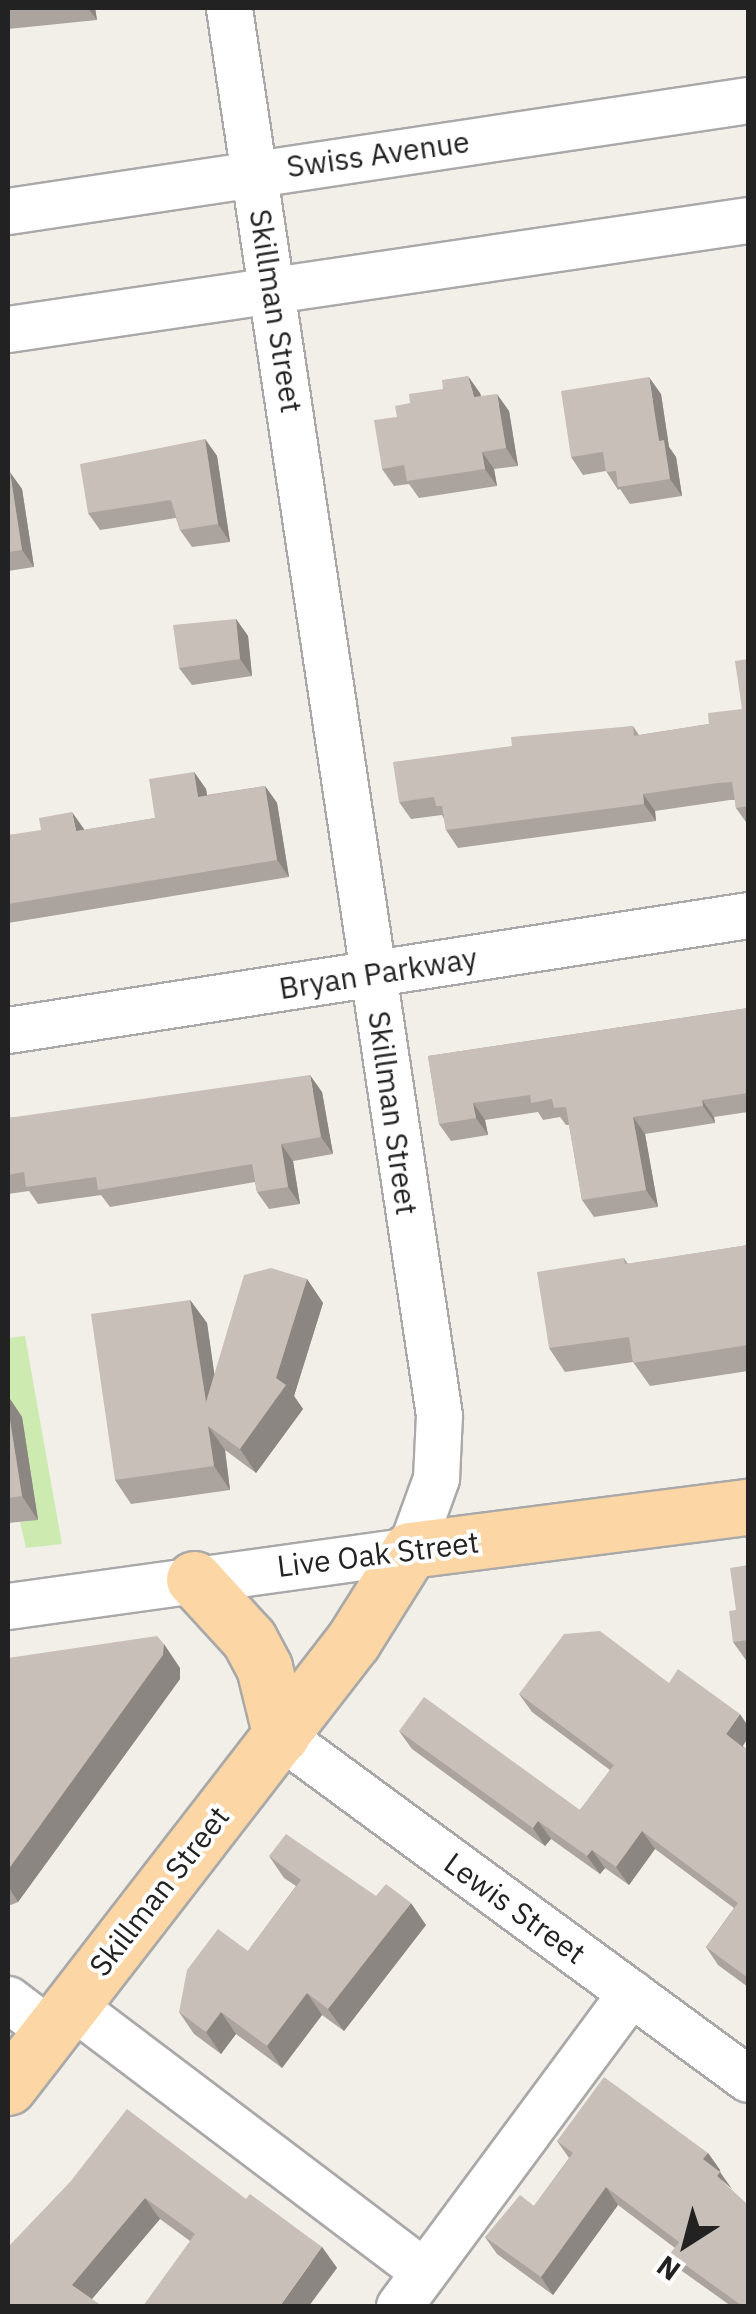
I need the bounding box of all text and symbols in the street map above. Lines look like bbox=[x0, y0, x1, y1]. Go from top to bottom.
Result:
street label: Swiss Avenue bbox=[284, 123, 472, 185]
street label: Skillman Street bbox=[242, 207, 310, 415]
street label: Bryan Parkway bbox=[276, 940, 480, 1006]
street label: Skillman Street bbox=[361, 1009, 425, 1217]
street label: Live Oak Street bbox=[275, 1524, 481, 1584]
street label: Skillman Street bbox=[82, 1799, 236, 1983]
street label: Lewis Street bbox=[437, 1845, 593, 1971]
north arrow bbox=[636, 2194, 736, 2294]
text: N bbox=[649, 2248, 687, 2290]

